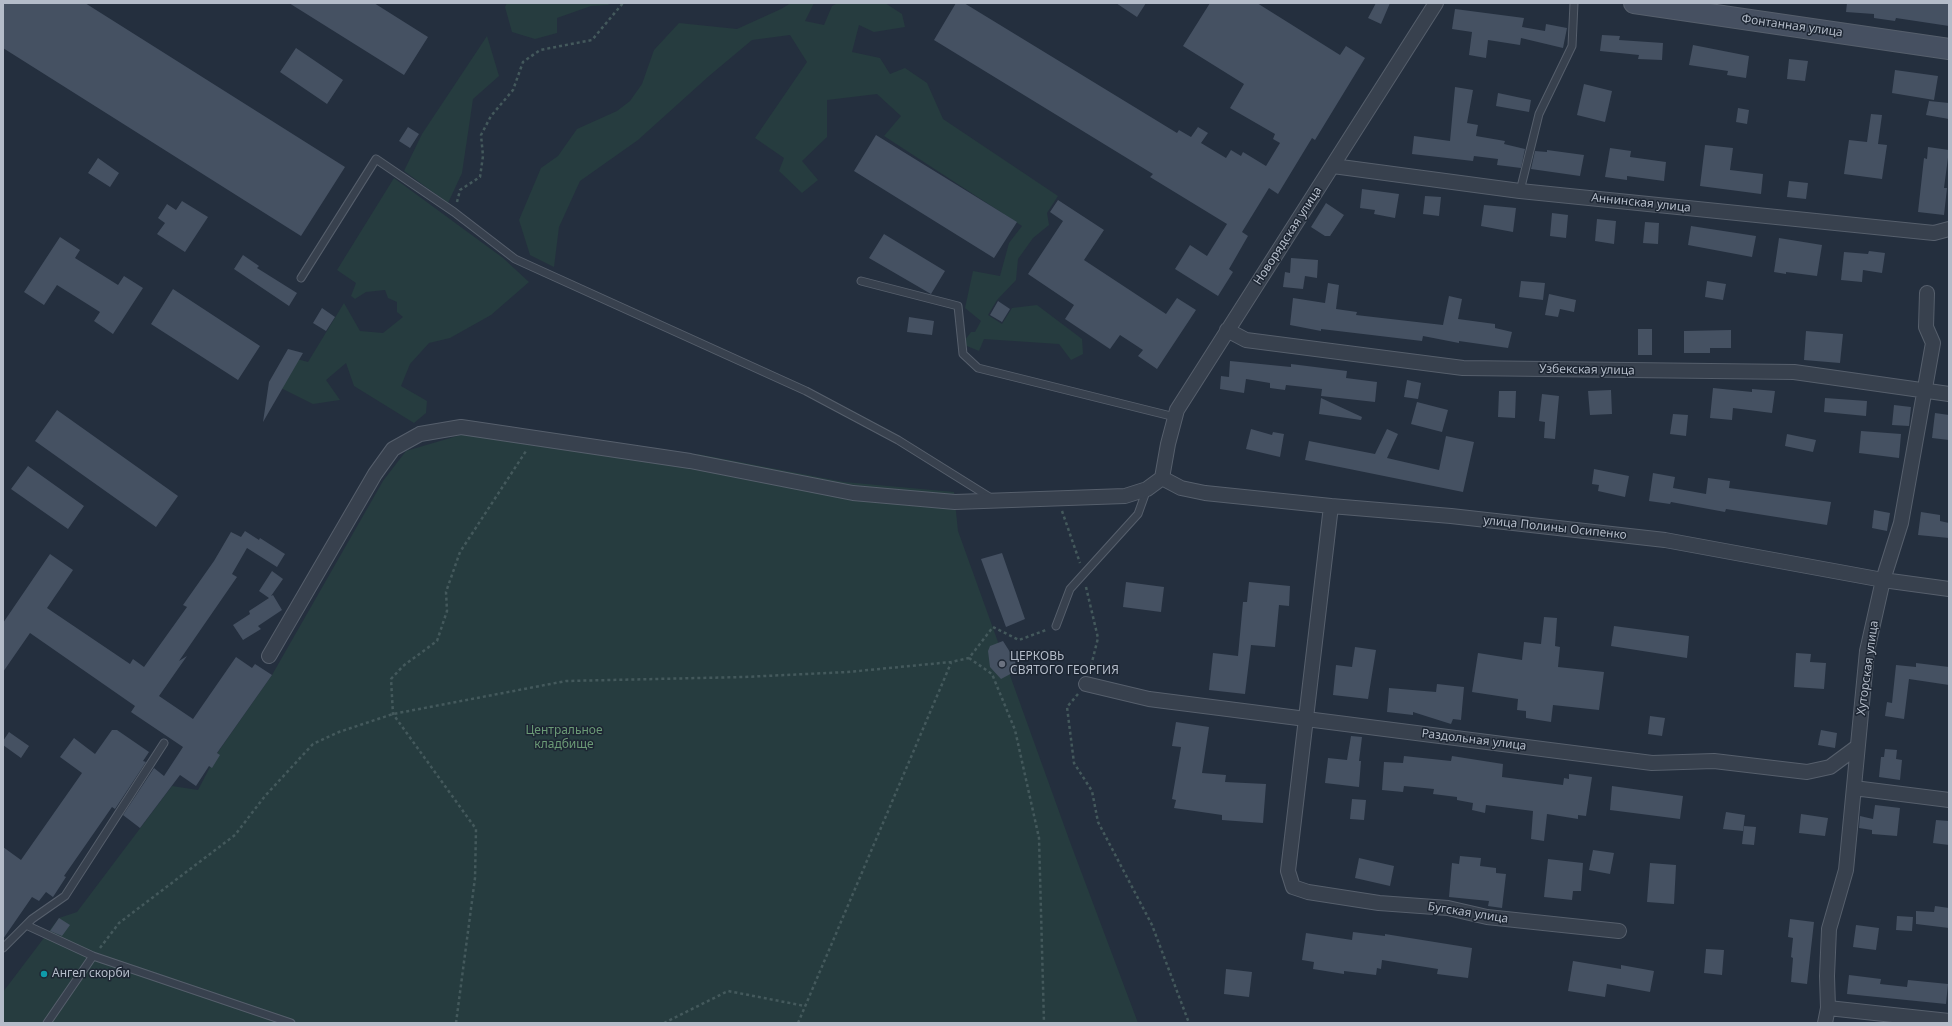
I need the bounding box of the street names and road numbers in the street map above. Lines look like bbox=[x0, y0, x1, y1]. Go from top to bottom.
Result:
street label: Фонтанная улица bbox=[1740, 12, 1844, 40]
street label: Новорядская улица bbox=[1251, 184, 1325, 288]
street label: Аннинская улица bbox=[1591, 191, 1691, 215]
street label: Узбекская улица bbox=[1539, 362, 1635, 378]
street label: улица Полины Осипенко bbox=[1483, 513, 1627, 543]
street label: Хуторская улица bbox=[1854, 620, 1882, 716]
street label: Раздольная улица bbox=[1421, 726, 1527, 754]
street label: Бугская улица bbox=[1427, 900, 1509, 926]

